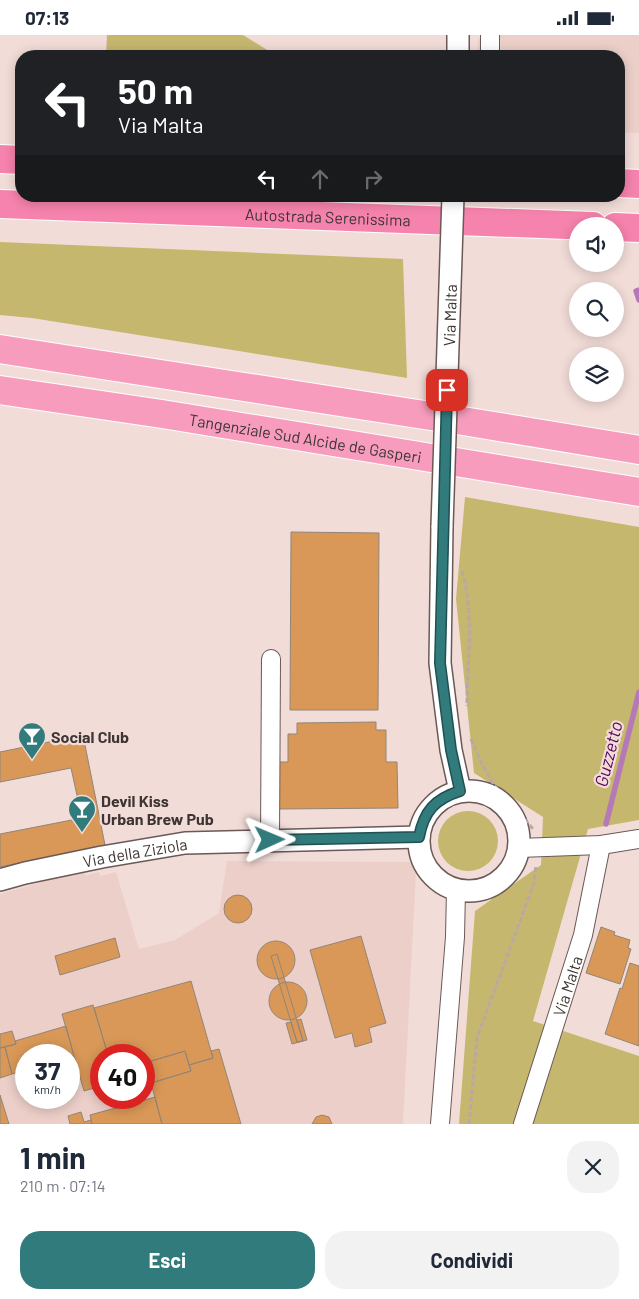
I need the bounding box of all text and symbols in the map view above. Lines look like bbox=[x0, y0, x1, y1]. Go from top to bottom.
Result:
text: 07:13 bbox=[25, 6, 69, 29]
text: 50 m bbox=[118, 69, 193, 111]
icon: left bbox=[35, 70, 100, 135]
text: Via Malta bbox=[118, 111, 204, 137]
icon: left bbox=[253, 165, 281, 193]
icon: ahead bbox=[306, 165, 334, 193]
icon: right bbox=[359, 165, 387, 193]
street label: Autostrada Serenissima bbox=[245, 204, 411, 229]
map controls bbox=[569, 217, 624, 402]
button: sound bbox=[569, 217, 624, 272]
button: search bbox=[569, 282, 624, 337]
street label: Via Malta bbox=[438, 284, 460, 347]
button: layers bbox=[569, 347, 624, 402]
pin bbox=[426, 369, 468, 411]
icon: arrive bbox=[433, 376, 461, 404]
street label: Tangenziale Sud Alcide de Gasperi bbox=[187, 409, 423, 466]
water label: Guzzetto bbox=[589, 719, 627, 789]
bar icon: Social Club bbox=[17, 721, 47, 760]
place label: Social Club bbox=[51, 727, 129, 746]
place label: Devil Kiss Urban Brew Pub bbox=[101, 791, 214, 828]
bar icon: Devil Kiss Urban Brew Pub bbox=[67, 794, 97, 833]
position arrow bbox=[243, 813, 295, 865]
street label: Via della Ziziola bbox=[81, 833, 189, 870]
street label: Via Malta bbox=[548, 953, 585, 1018]
speed limit sign: 40 bbox=[90, 1044, 155, 1109]
text: 37 bbox=[35, 1055, 60, 1085]
text: km/h bbox=[34, 1082, 61, 1096]
text: 1 min bbox=[20, 1139, 86, 1175]
button: close bbox=[567, 1141, 619, 1193]
text: 210 m · 07:14 bbox=[20, 1176, 106, 1195]
button: Esci bbox=[20, 1231, 315, 1289]
button: Condividi bbox=[325, 1231, 619, 1289]

